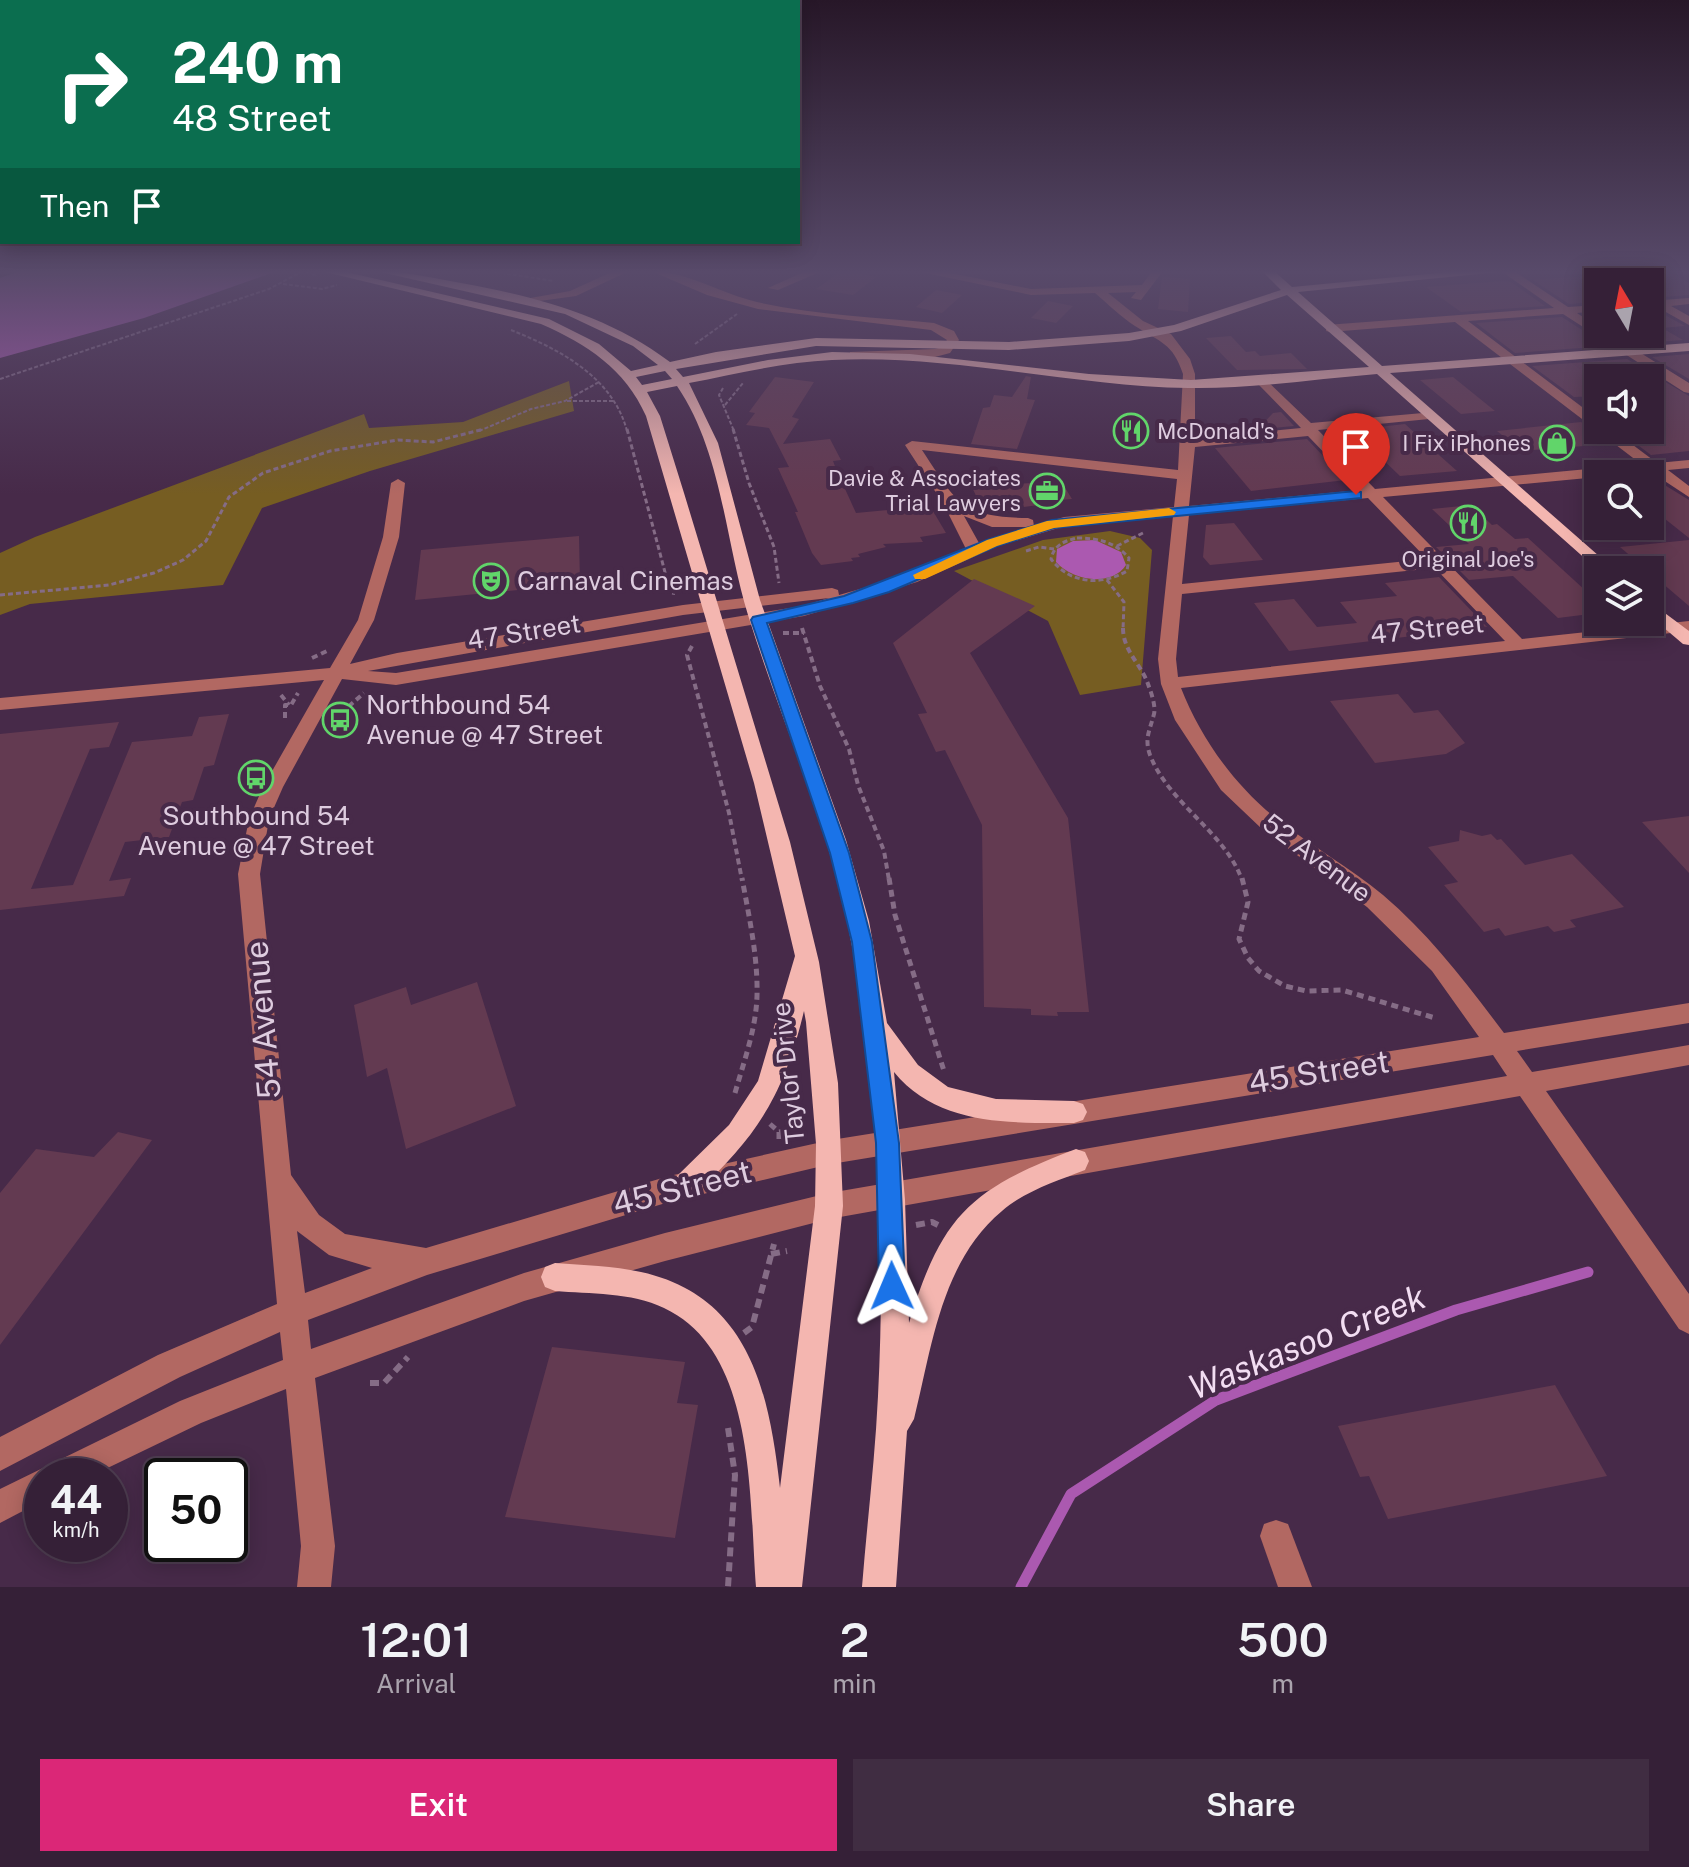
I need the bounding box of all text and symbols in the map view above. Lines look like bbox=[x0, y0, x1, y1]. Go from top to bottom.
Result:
text: 240 m bbox=[172, 30, 343, 96]
icon: right bbox=[40, 32, 144, 136]
text: 48 Street bbox=[172, 97, 332, 139]
icon: arrive bbox=[125, 184, 169, 228]
text: Then bbox=[40, 188, 109, 224]
north arrow bbox=[1584, 268, 1664, 348]
map controls bbox=[1584, 268, 1664, 636]
button: sound bbox=[1584, 364, 1664, 444]
restaurant icon: McDonald's bbox=[1112, 412, 1150, 450]
pin bbox=[1322, 413, 1390, 495]
place label: McDonald's bbox=[1157, 418, 1275, 444]
shop icon: I Fix iPhones bbox=[1538, 424, 1576, 462]
icon: arrive bbox=[1334, 425, 1378, 469]
place label: I Fix iPhones bbox=[1402, 430, 1531, 456]
button: search bbox=[1584, 460, 1664, 540]
place label: Davie & Associates Trial Lawyers bbox=[828, 465, 1021, 516]
office icon: Davie & Associates Trial Lawyers bbox=[1028, 472, 1066, 510]
restaurant icon: Original Joe's bbox=[1449, 504, 1487, 542]
place label: Original Joe's bbox=[1401, 546, 1535, 572]
button: layers bbox=[1584, 556, 1664, 636]
theatre icon: Carnaval Cinemas bbox=[472, 562, 510, 600]
place label: Carnaval Cinemas bbox=[517, 565, 734, 596]
street label: 47 Street bbox=[465, 607, 583, 656]
street label: 47 Street bbox=[1369, 607, 1485, 650]
place label: Northbound 54 Avenue @ 47 Street bbox=[366, 689, 603, 750]
bus stop icon: Northbound 54 Avenue @ 47 Street bbox=[321, 701, 359, 739]
bus stop icon: Southbound 54 Avenue @ 47 Street bbox=[237, 759, 275, 797]
place label: Southbound 54 Avenue @ 47 Street bbox=[137, 800, 375, 861]
street label: 52 Avenue bbox=[1257, 807, 1378, 908]
street label: 54 Avenue bbox=[237, 940, 288, 1101]
street label: Taylor Drive bbox=[765, 1001, 810, 1145]
street label: 45 Street bbox=[1246, 1042, 1392, 1101]
street label: 45 Street bbox=[609, 1152, 755, 1223]
position arrow bbox=[850, 1244, 934, 1328]
water label: Waskasoo Creek bbox=[1183, 1276, 1432, 1408]
speed limit sign: 50 bbox=[144, 1458, 248, 1562]
text: 44 bbox=[50, 1476, 102, 1523]
text: km/h bbox=[52, 1518, 100, 1542]
text: 12:01 bbox=[360, 1611, 472, 1668]
text: 2 bbox=[840, 1611, 869, 1668]
text: 500 bbox=[1237, 1611, 1329, 1668]
text: Arrival bbox=[376, 1668, 456, 1699]
text: min bbox=[833, 1668, 877, 1699]
text: m bbox=[1272, 1668, 1294, 1699]
button: Exit bbox=[40, 1759, 837, 1851]
button: Share bbox=[853, 1759, 1649, 1851]

